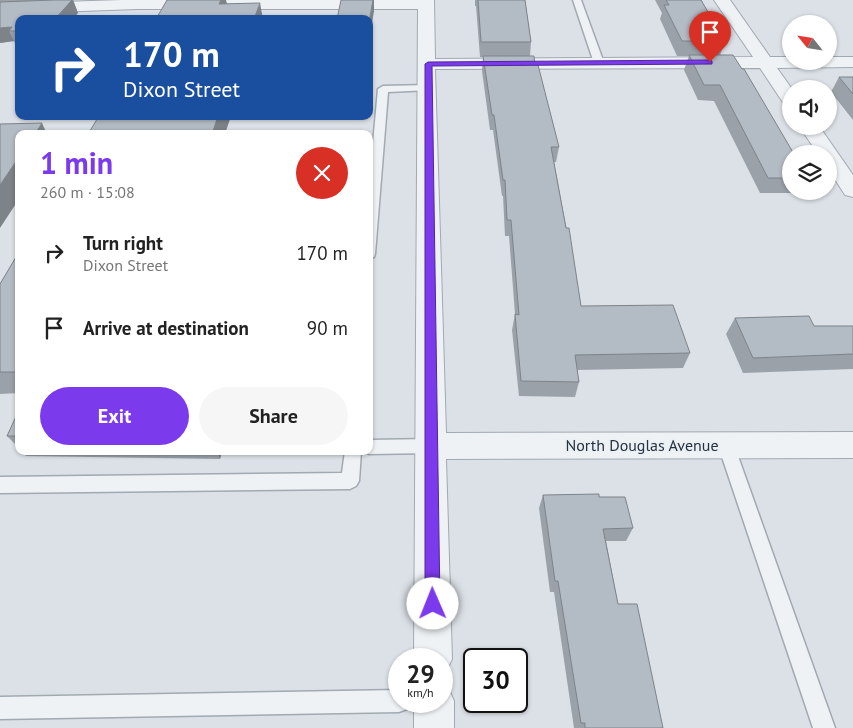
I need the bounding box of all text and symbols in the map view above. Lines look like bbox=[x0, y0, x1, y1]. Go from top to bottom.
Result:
pin bbox=[689, 11, 731, 62]
north arrow bbox=[782, 15, 838, 70]
map controls bbox=[782, 15, 837, 200]
icon: arrive bbox=[696, 18, 724, 46]
text: 170 m bbox=[123, 31, 220, 77]
icon: right bbox=[40, 35, 105, 100]
text: Dixon Street bbox=[123, 75, 240, 103]
button: sound bbox=[782, 80, 837, 135]
text: 1 min bbox=[40, 143, 113, 182]
button: layers bbox=[782, 145, 837, 200]
button: close bbox=[296, 147, 348, 199]
text: 260 m · 15:08 bbox=[40, 182, 135, 202]
text: Turn right bbox=[83, 231, 163, 255]
icon: right bbox=[40, 239, 68, 267]
text: 170 m bbox=[296, 241, 348, 265]
text: Dixon Street bbox=[83, 255, 168, 275]
icon: arrive bbox=[40, 314, 68, 342]
text: Arrive at destination bbox=[83, 316, 249, 340]
text: 90 m bbox=[307, 316, 348, 340]
button: Exit bbox=[40, 387, 189, 445]
button: Share bbox=[199, 387, 348, 445]
street label: North Douglas Avenue bbox=[565, 435, 719, 455]
position arrow bbox=[406, 577, 458, 629]
speed limit sign: 30 bbox=[463, 648, 528, 713]
text: 29 bbox=[406, 658, 435, 690]
text: km/h bbox=[407, 685, 434, 700]

